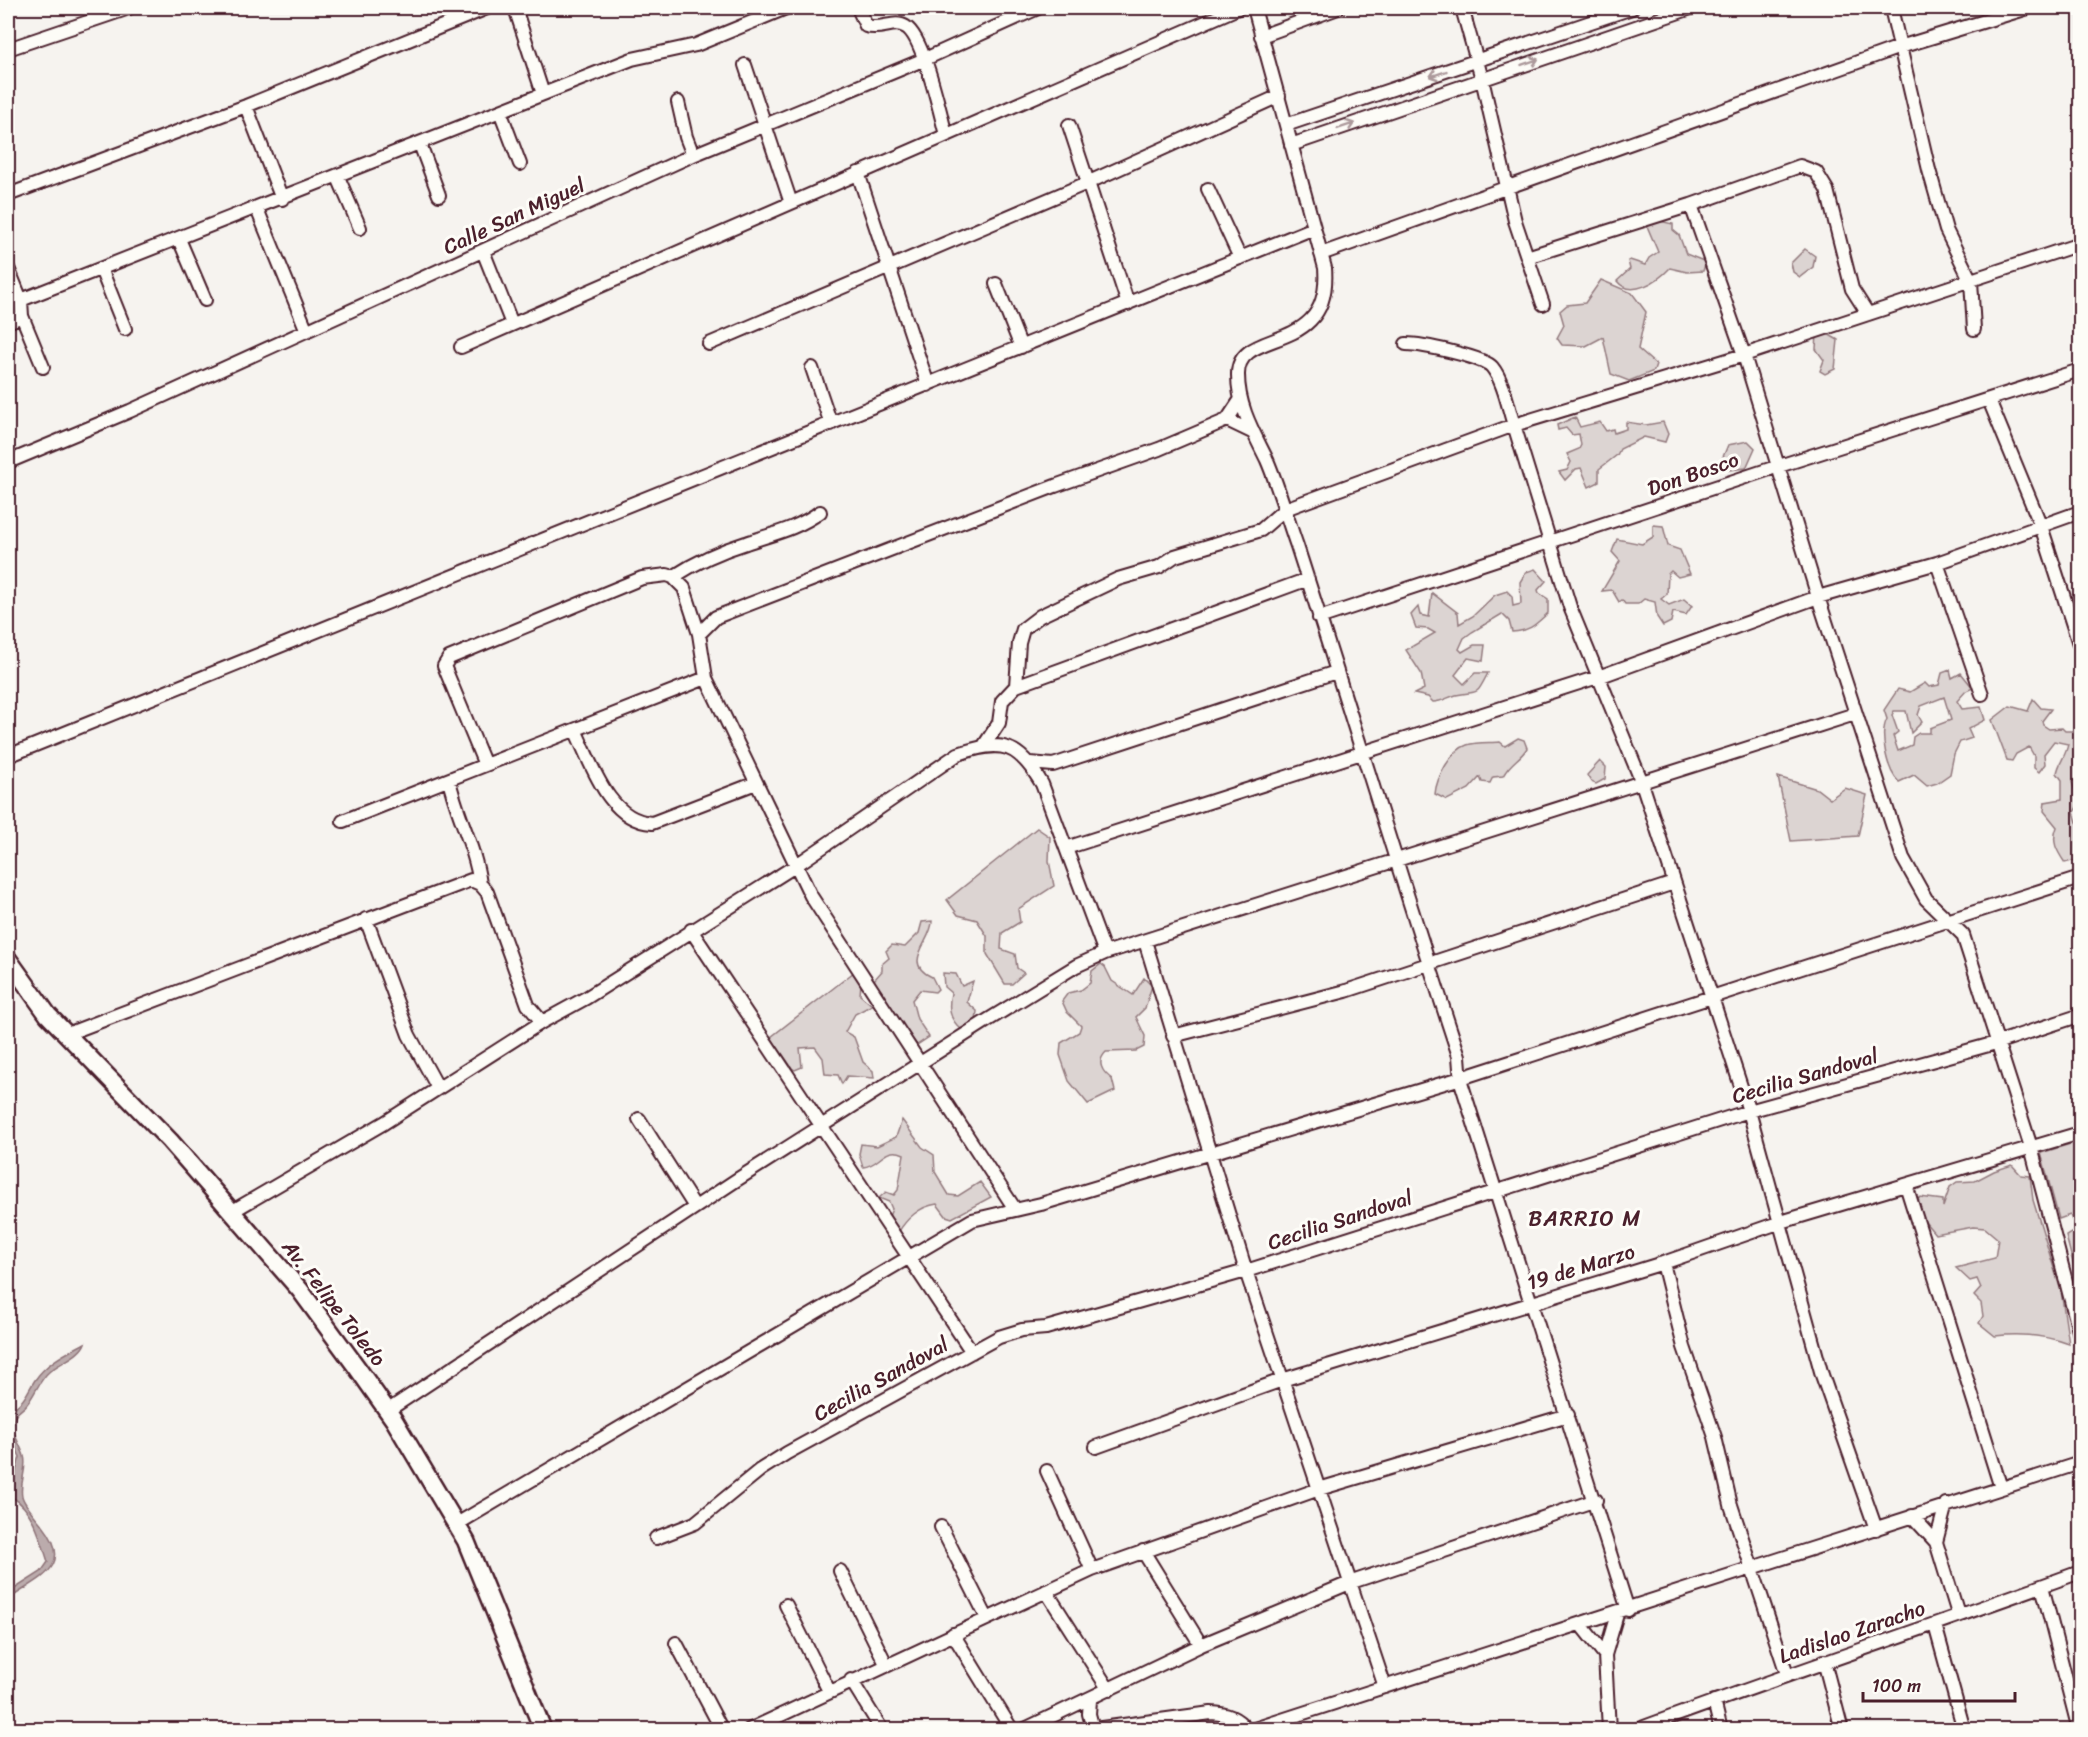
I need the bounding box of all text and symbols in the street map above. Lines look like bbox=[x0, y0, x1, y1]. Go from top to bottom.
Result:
one-way arrow bbox=[1520, 56, 1539, 67]
one-way arrow bbox=[1429, 69, 1448, 80]
one-way arrow bbox=[1336, 119, 1355, 130]
street label: Calle San Miguel bbox=[437, 166, 592, 266]
street label: Don Bosco bbox=[1642, 441, 1744, 507]
street label: Cecilia Sandoval bbox=[1727, 1037, 1884, 1115]
street label: Cecilia Sandoval bbox=[1262, 1178, 1419, 1261]
district label: BARRIO M bbox=[1528, 1199, 1642, 1238]
street label: Av. Felipe Toledo bbox=[271, 1230, 396, 1375]
street label: 19 de Marzo bbox=[1522, 1233, 1640, 1301]
street label: Cecilia Sandoval bbox=[806, 1325, 957, 1432]
street label: Ladislao Zaracho bbox=[1774, 1589, 1931, 1675]
scale bar bbox=[1863, 1665, 2014, 1703]
text: 100 m bbox=[1872, 1670, 1921, 1702]

